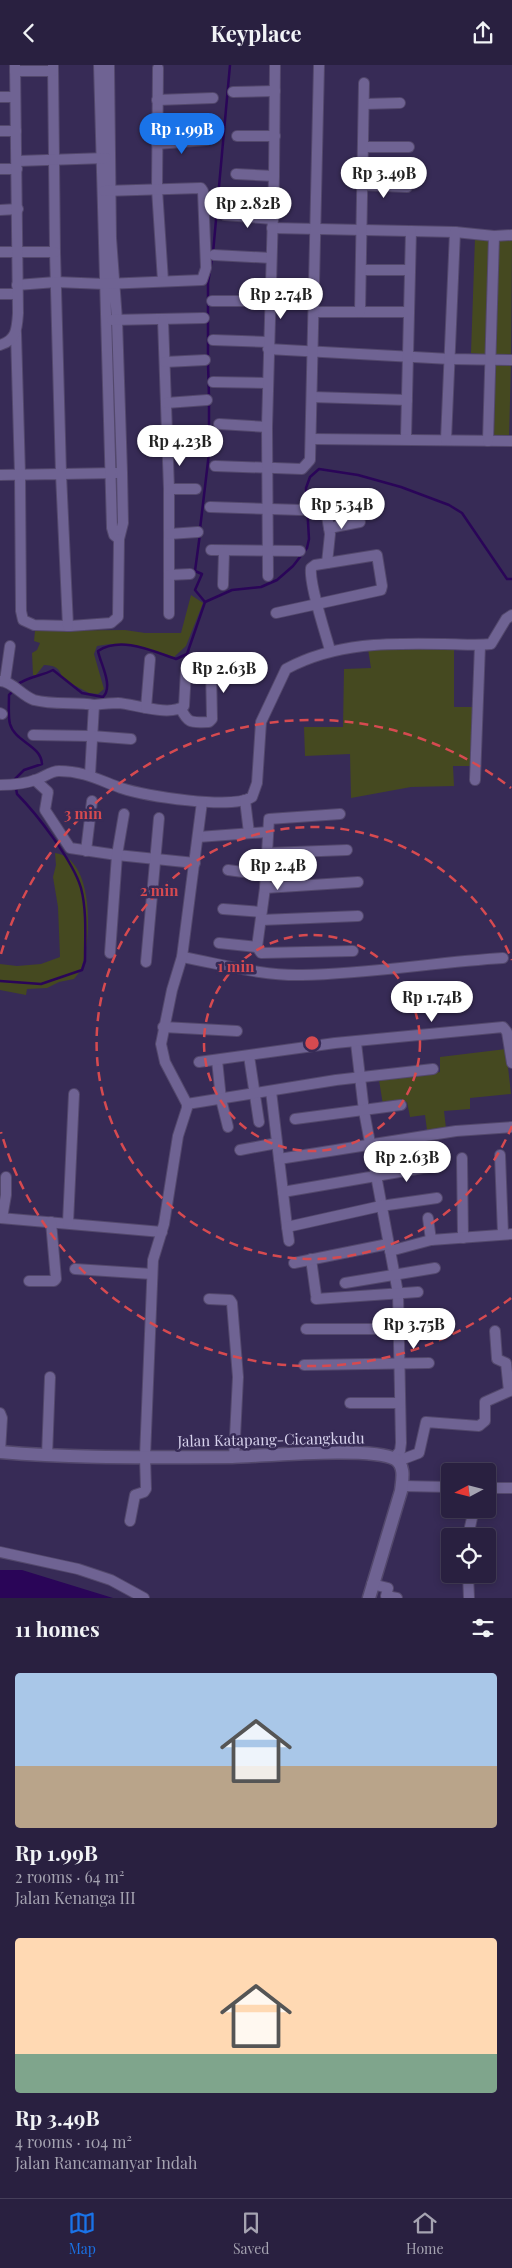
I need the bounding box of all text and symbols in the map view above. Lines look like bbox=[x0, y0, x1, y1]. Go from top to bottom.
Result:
text: Keyplace bbox=[210, 18, 302, 48]
icon: back bbox=[15, 19, 43, 47]
icon: share bbox=[469, 19, 497, 47]
pin: Rp 1.99B bbox=[130, 113, 234, 155]
text: Rp 1.99B bbox=[150, 118, 214, 139]
pin: Rp 3.49B bbox=[332, 157, 436, 199]
text: Rp 3.49B bbox=[352, 162, 416, 183]
pin: Rp 2.82B bbox=[196, 186, 300, 229]
text: Rp 2.82B bbox=[215, 192, 281, 213]
pin: Rp 2.74B bbox=[229, 277, 333, 320]
text: Rp 2.74B bbox=[250, 283, 312, 304]
pin: Rp 4.23B bbox=[128, 425, 232, 467]
text: Rp 4.23B bbox=[148, 430, 212, 451]
pin: Rp 5.34B bbox=[290, 487, 394, 530]
text: Rp 5.34B bbox=[311, 493, 373, 514]
pin: Rp 2.63B bbox=[172, 651, 276, 694]
text: Rp 2.63B bbox=[192, 657, 256, 678]
text: 3 min bbox=[64, 803, 103, 823]
pin: Rp 2.4B bbox=[232, 849, 324, 891]
text: Rp 2.4B bbox=[250, 854, 306, 875]
text: 2 min bbox=[140, 880, 179, 900]
text: 1 min bbox=[218, 956, 255, 976]
pin: Rp 1.74B bbox=[380, 981, 484, 1023]
text: Rp 1.74B bbox=[402, 986, 462, 1007]
centre of rings bbox=[303, 1034, 321, 1052]
pin: Rp 2.63B bbox=[355, 1141, 459, 1183]
text: Rp 2.63B bbox=[375, 1146, 439, 1167]
pin: Rp 3.75B bbox=[362, 1307, 466, 1350]
text: Rp 3.75B bbox=[383, 1313, 445, 1334]
street label: Jalan Katapang-Cicangkudu bbox=[176, 1427, 365, 1451]
north arrow bbox=[441, 1463, 496, 1517]
map controls bbox=[441, 1463, 496, 1583]
button: locate bbox=[441, 1528, 496, 1583]
text: 11 homes bbox=[15, 1614, 100, 1642]
icon: filters bbox=[469, 1614, 497, 1642]
icon: home bbox=[211, 1706, 301, 1796]
text: Rp 1.99B bbox=[15, 1838, 98, 1866]
text: 2 rooms · 64 m² bbox=[15, 1866, 124, 1887]
text: Jalan Kenanga III bbox=[15, 1887, 136, 1908]
icon: home bbox=[211, 1971, 301, 2061]
text: Rp 3.49B bbox=[15, 2103, 100, 2131]
text: 4 rooms · 104 m² bbox=[15, 2131, 132, 2152]
text: Jalan Rancamanyar Indah bbox=[15, 2152, 197, 2173]
tab: Map bbox=[68, 2209, 96, 2258]
tab: Saved bbox=[233, 2209, 269, 2258]
tab: Home bbox=[406, 2209, 444, 2258]

